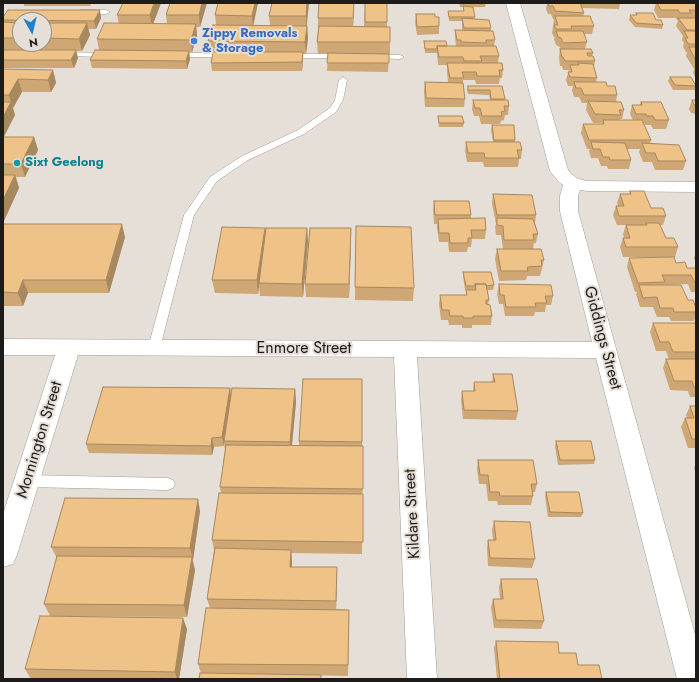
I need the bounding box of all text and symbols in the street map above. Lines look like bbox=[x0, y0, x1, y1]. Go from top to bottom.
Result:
north arrow bbox=[12, 12, 52, 52]
place label: Zippy Removals & Storage bbox=[202, 26, 297, 57]
text: N bbox=[28, 34, 39, 51]
marker: Zippy Removals & Storage bbox=[189, 36, 199, 46]
place label: Sixt Geelong bbox=[25, 155, 104, 171]
marker: Sixt Geelong bbox=[12, 158, 22, 168]
street label: Giddings Street bbox=[579, 284, 625, 392]
street label: Enmore Street bbox=[257, 339, 351, 359]
street label: Mornington Street bbox=[13, 379, 67, 501]
street label: Kildare Street bbox=[401, 468, 425, 560]

